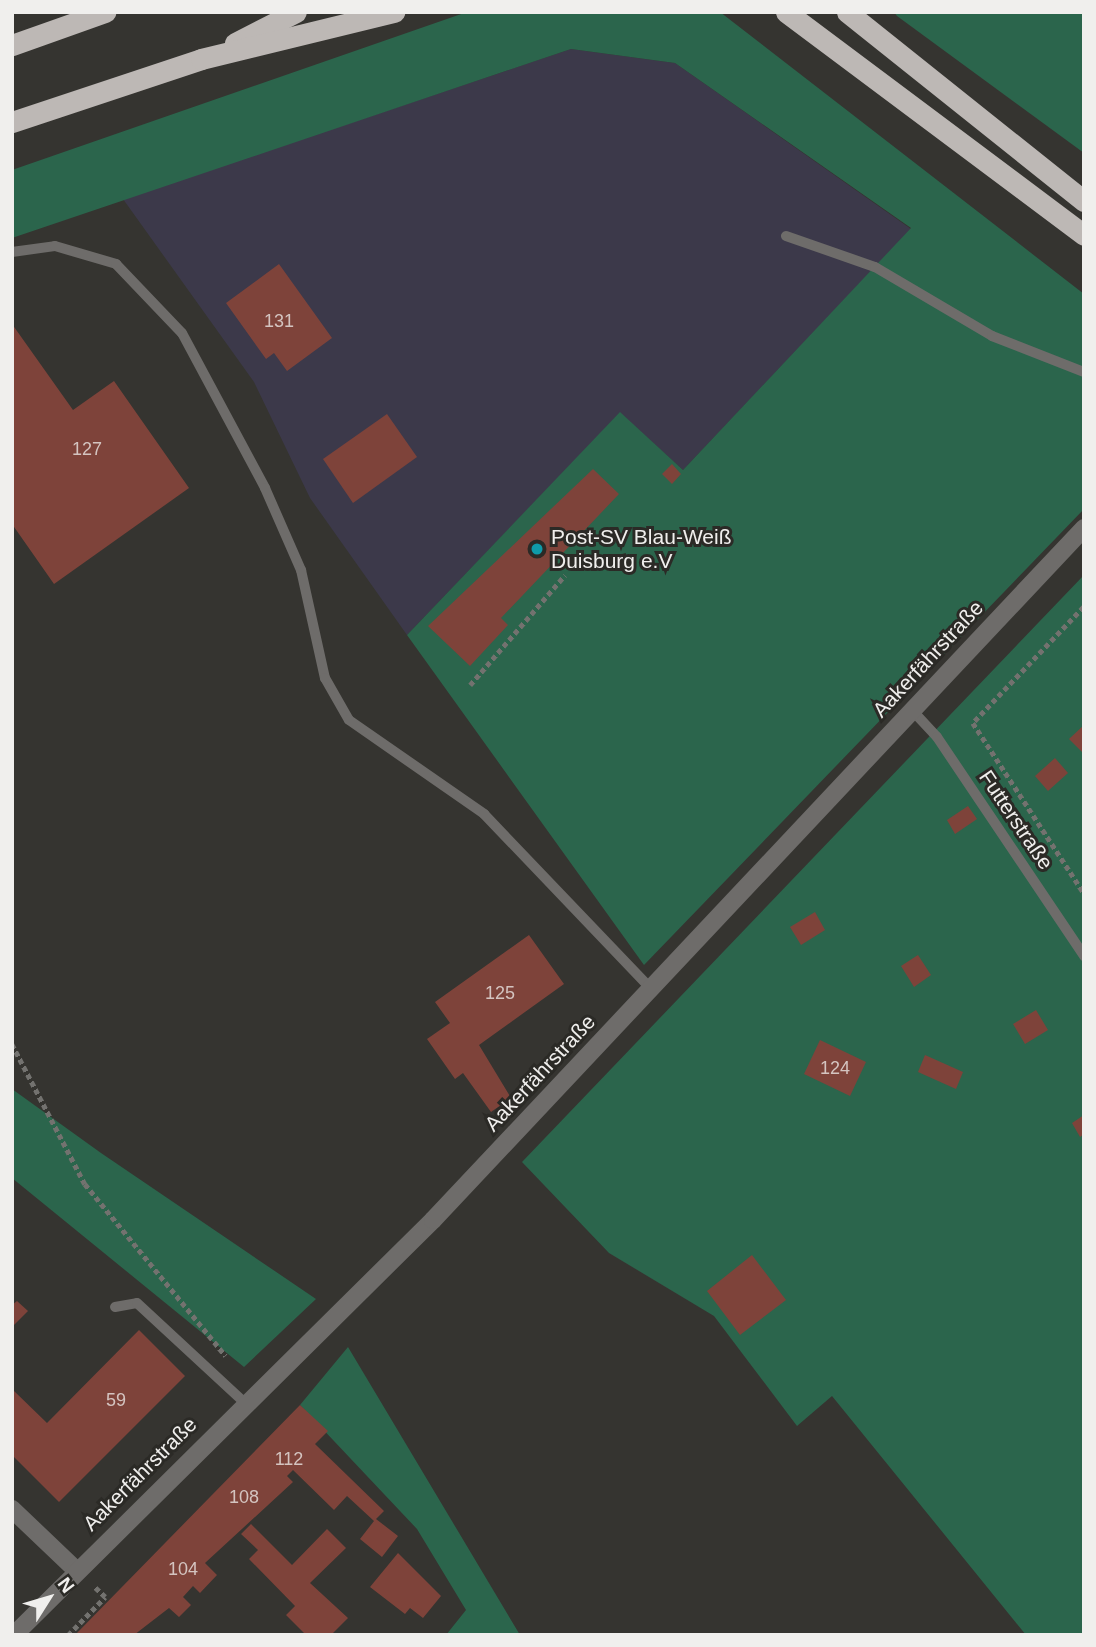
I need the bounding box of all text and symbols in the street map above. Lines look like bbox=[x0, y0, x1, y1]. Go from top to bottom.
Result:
house number: 131 bbox=[264, 310, 294, 332]
house number: 127 bbox=[72, 438, 102, 460]
place label: Post-SV Blau-Weiß Duisburg e.V bbox=[551, 524, 731, 574]
marker: Post-SV Blau-Weiß Duisburg e.V bbox=[529, 541, 545, 557]
street label: Aakerfährstraße bbox=[867, 595, 989, 723]
street label: Futterstraße bbox=[974, 766, 1058, 874]
house number: 125 bbox=[485, 982, 515, 1004]
street label: Aakerfährstraße bbox=[479, 1009, 601, 1137]
house number: 124 bbox=[820, 1057, 850, 1079]
house number: 59 bbox=[106, 1389, 126, 1411]
street label: Aakerfährstraße bbox=[78, 1412, 202, 1536]
house number: 112 bbox=[275, 1448, 303, 1470]
house number: 108 bbox=[229, 1486, 259, 1508]
house number: 104 bbox=[168, 1558, 198, 1580]
north arrow bbox=[14, 1563, 84, 1633]
text: N bbox=[54, 1573, 79, 1597]

